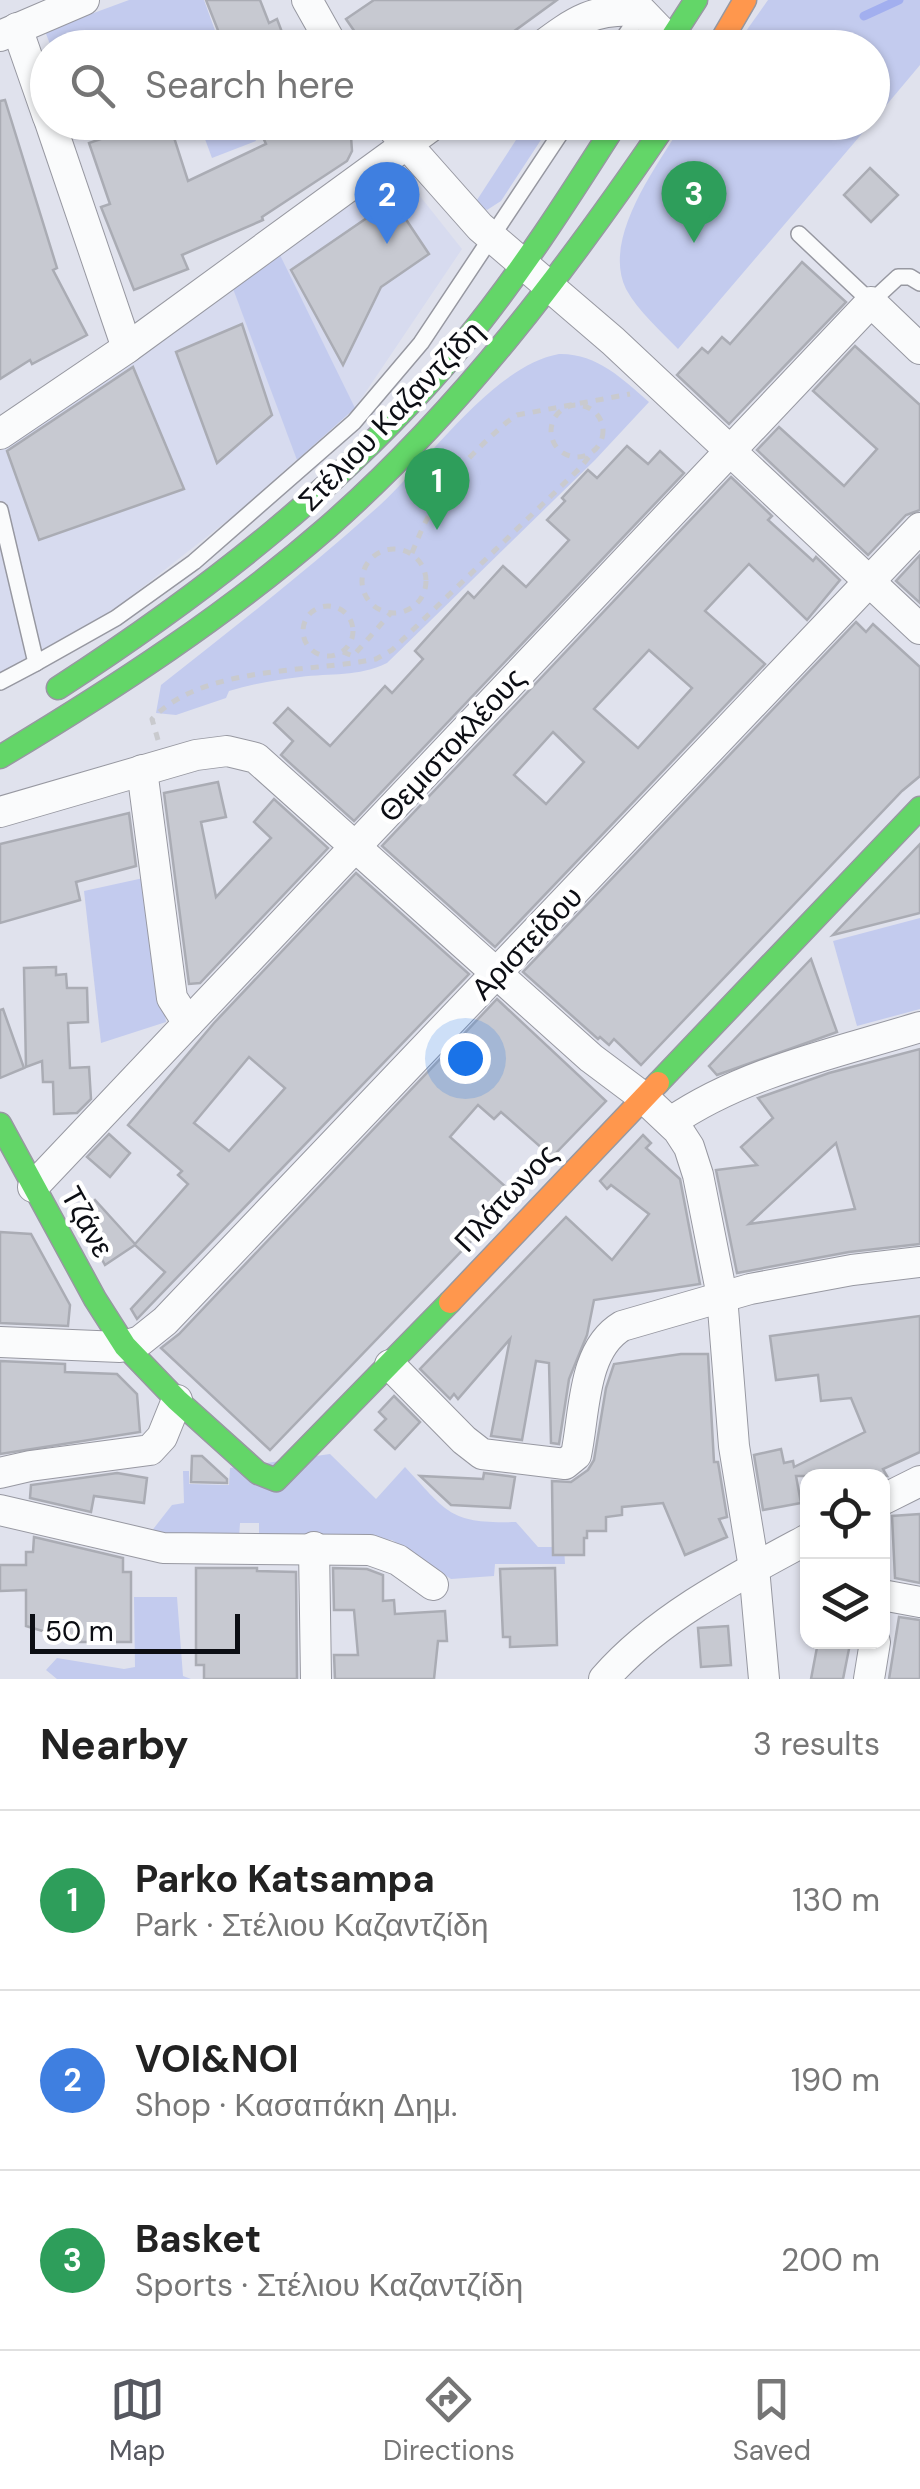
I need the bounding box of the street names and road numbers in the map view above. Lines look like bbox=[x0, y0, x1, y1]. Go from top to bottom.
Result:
street label: Στέλιου Καζαντζίδη bbox=[290, 312, 492, 519]
street label: Θεμιστοκλέους bbox=[370, 659, 533, 830]
street label: Αριστείδου bbox=[463, 877, 591, 1008]
street label: Πλάτωνος bbox=[445, 1135, 566, 1260]
street label: Τζάνε bbox=[52, 1179, 123, 1264]

